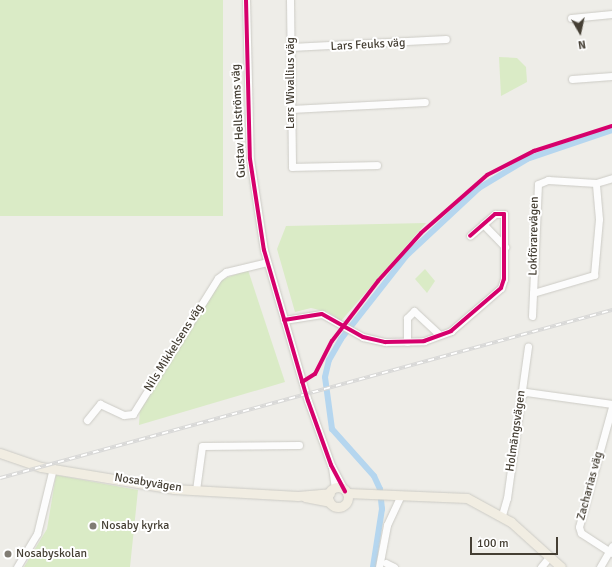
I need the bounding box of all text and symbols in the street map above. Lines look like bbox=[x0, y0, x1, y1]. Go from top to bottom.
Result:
north arrow bbox=[560, 12, 600, 52]
street label: Lars Feuks väg bbox=[330, 36, 406, 54]
street label: Lars Wivallius väg bbox=[284, 37, 298, 129]
text: N bbox=[577, 37, 587, 51]
street label: Gustav Hellströms väg bbox=[229, 64, 249, 178]
street label: Lokförarevägen bbox=[526, 196, 542, 276]
street label: Nils Mikkelsens väg bbox=[141, 302, 207, 394]
street label: Holmängsvägen bbox=[503, 389, 529, 473]
street label: Zacharias väg bbox=[574, 450, 606, 522]
street label: Nosabyvägen bbox=[113, 471, 183, 495]
place label: Nosaby kyrka bbox=[101, 519, 169, 533]
marker: Nosaby kyrka bbox=[88, 521, 98, 531]
scale bar bbox=[472, 529, 560, 555]
text: 100 m bbox=[477, 536, 509, 551]
place label: Nosabyskolan bbox=[16, 547, 87, 561]
marker: Nosabyskolan bbox=[3, 549, 13, 559]

